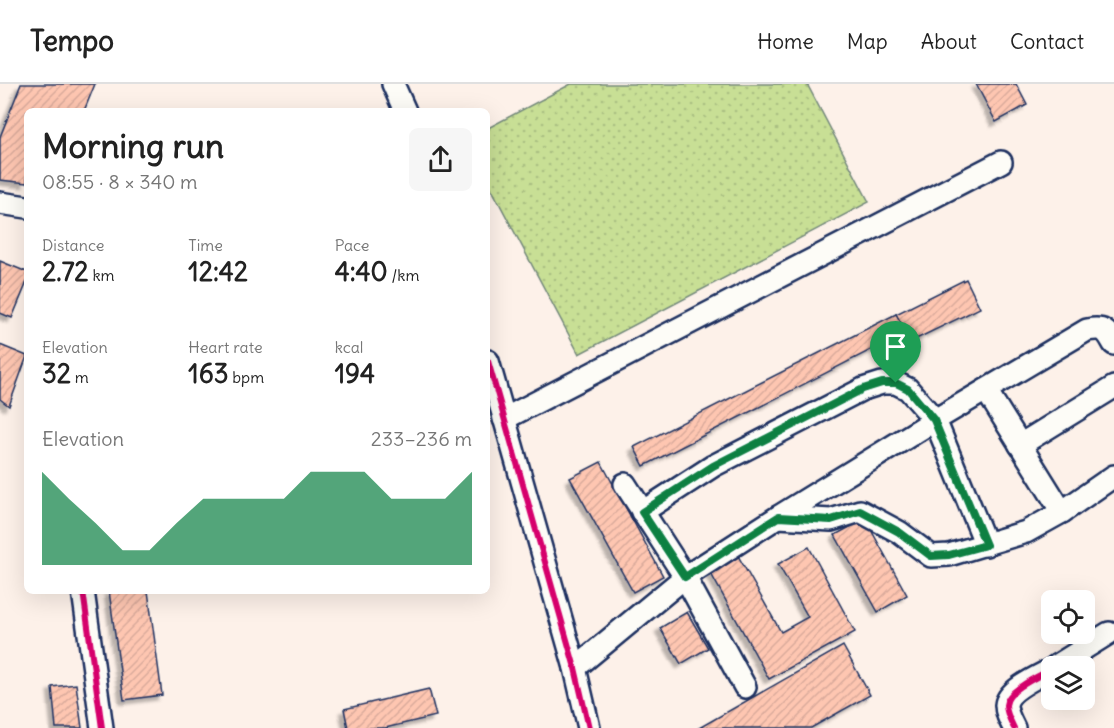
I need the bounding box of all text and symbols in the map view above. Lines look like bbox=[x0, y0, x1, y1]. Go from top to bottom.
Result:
text: Tempo bbox=[30, 23, 114, 59]
text: Home bbox=[757, 28, 814, 55]
text: Map bbox=[847, 28, 888, 55]
text: About bbox=[921, 28, 977, 55]
text: Contact bbox=[1010, 28, 1084, 55]
text: Morning run bbox=[42, 125, 224, 167]
button: share bbox=[409, 128, 472, 191]
text: 08:55 · 8 × 340 m bbox=[42, 169, 198, 194]
text: Distance bbox=[42, 235, 104, 255]
text: Time bbox=[188, 235, 223, 255]
text: Pace bbox=[335, 235, 369, 255]
text: 2.72 bbox=[42, 255, 89, 288]
text: 12:42 bbox=[188, 255, 248, 288]
text: 4:40 bbox=[335, 255, 388, 288]
text: km bbox=[89, 265, 115, 285]
text: /km bbox=[388, 265, 420, 285]
pin bbox=[870, 321, 921, 383]
icon: arrive bbox=[879, 330, 912, 363]
text: Elevation bbox=[42, 337, 108, 357]
text: Heart rate bbox=[188, 337, 263, 357]
text: kcal bbox=[335, 337, 363, 357]
text: 32 bbox=[42, 357, 71, 390]
text: 163 bbox=[188, 357, 228, 390]
text: 194 bbox=[335, 357, 375, 390]
text: m bbox=[71, 367, 89, 387]
text: bpm bbox=[228, 367, 264, 387]
text: Elevation bbox=[42, 426, 124, 451]
text: 233–236 m bbox=[371, 426, 472, 451]
map controls bbox=[1041, 590, 1095, 710]
button: locate bbox=[1041, 590, 1095, 644]
button: layers bbox=[1041, 656, 1095, 710]

